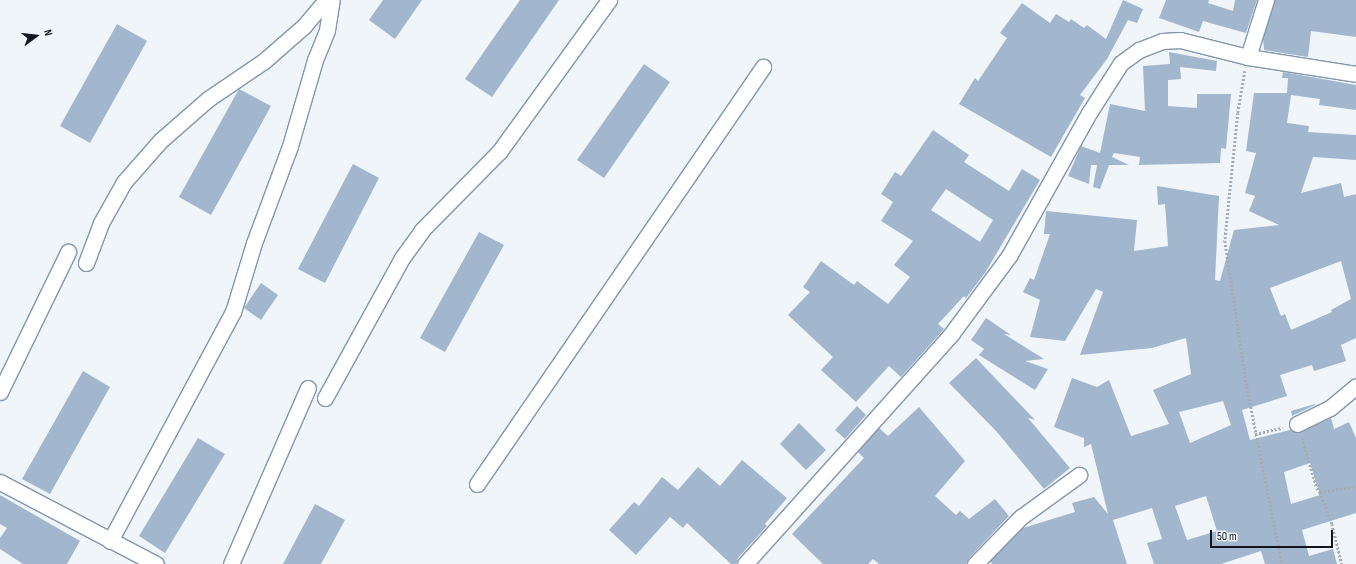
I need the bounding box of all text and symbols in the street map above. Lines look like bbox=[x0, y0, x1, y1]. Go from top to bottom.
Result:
north arrow bbox=[16, 16, 56, 56]
text: N bbox=[41, 28, 55, 37]
scale bar bbox=[1212, 522, 1335, 548]
text: 50 m bbox=[1217, 529, 1237, 544]

